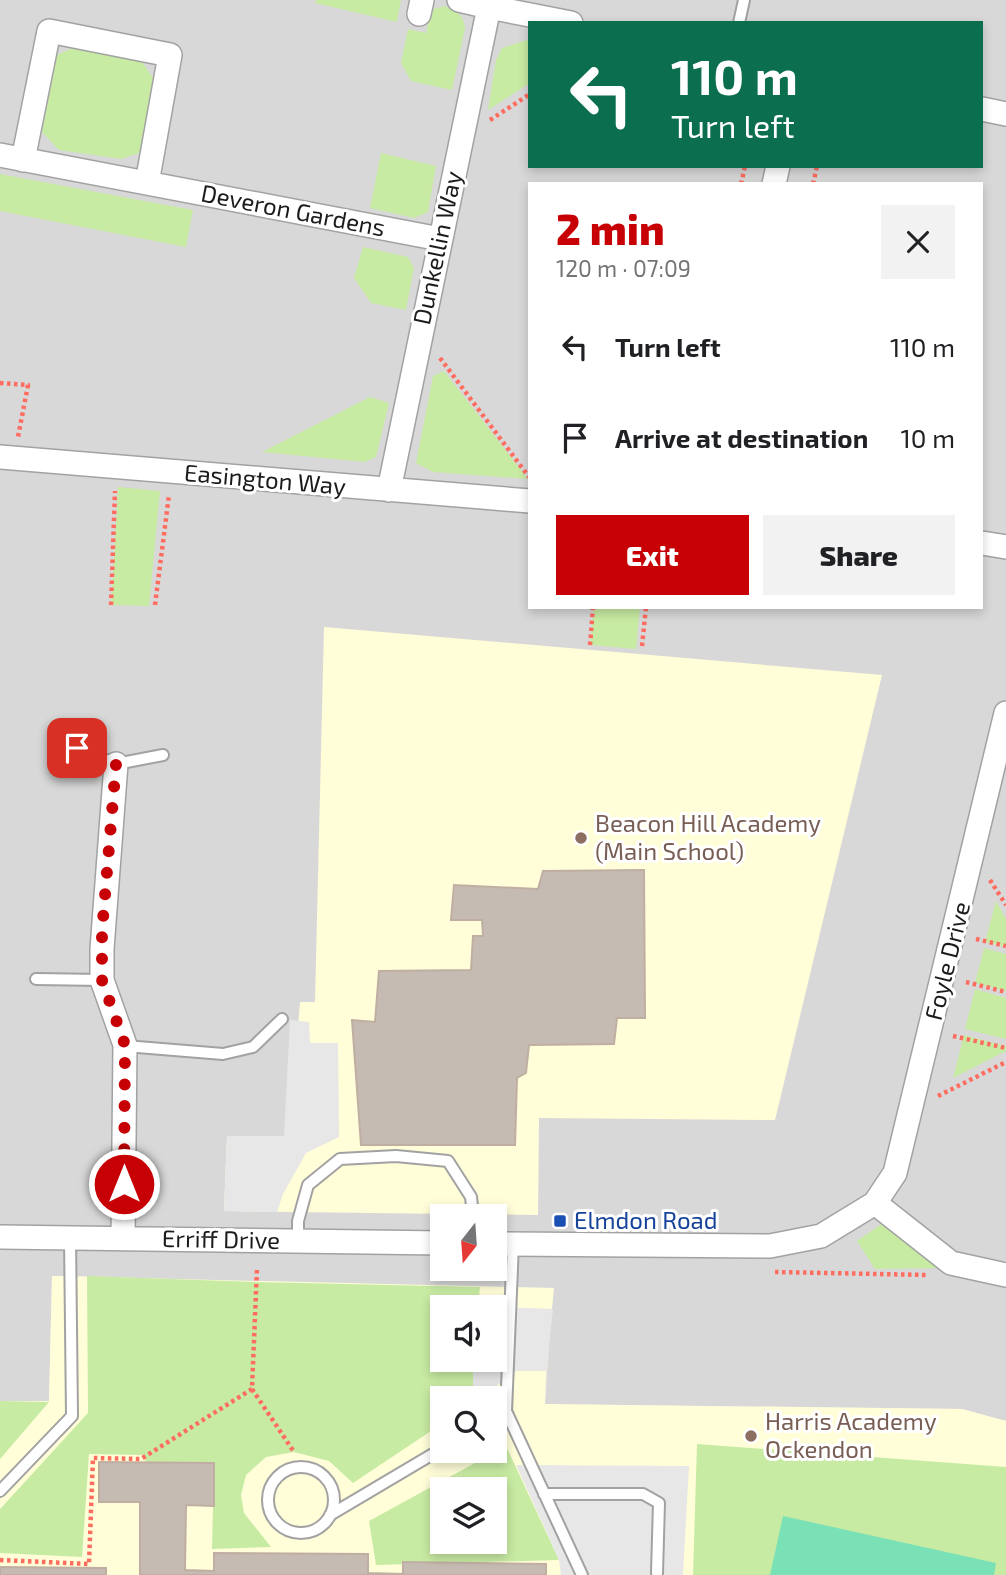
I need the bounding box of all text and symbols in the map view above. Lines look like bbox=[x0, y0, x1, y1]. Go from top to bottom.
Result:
text: 110 m bbox=[671, 46, 798, 105]
icon: left bbox=[556, 49, 647, 140]
text: Turn left bbox=[671, 106, 795, 144]
street label: Dunkellin Way bbox=[406, 168, 467, 327]
street label: Deveron Gardens bbox=[199, 177, 388, 242]
text: 2 min bbox=[556, 203, 665, 253]
button: close bbox=[881, 205, 955, 279]
text: 120 m · 07:09 bbox=[556, 254, 691, 282]
icon: left bbox=[556, 328, 594, 366]
text: Turn left bbox=[615, 331, 721, 362]
text: 110 m bbox=[890, 331, 955, 362]
icon: arrive bbox=[556, 419, 594, 457]
text: Arrive at destination bbox=[615, 422, 868, 453]
text: 10 m bbox=[900, 422, 955, 453]
street label: Easington Way bbox=[183, 457, 347, 500]
button: Exit bbox=[556, 515, 749, 595]
button: Share bbox=[763, 515, 955, 595]
pin bbox=[47, 718, 107, 778]
icon: arrive bbox=[58, 729, 96, 767]
place label: Beacon Hill Academy (Main School) bbox=[595, 808, 821, 865]
marker: Beacon Hill Academy (Main School) bbox=[573, 830, 589, 846]
street label: Foyle Drive bbox=[918, 898, 975, 1023]
position arrow bbox=[87, 1147, 161, 1221]
north arrow bbox=[430, 1204, 508, 1281]
map controls bbox=[430, 1204, 507, 1554]
place label: Elmdon Road bbox=[574, 1205, 718, 1234]
marker: Elmdon Road bbox=[552, 1213, 568, 1229]
street label: Erriff Drive bbox=[162, 1223, 280, 1254]
button: sound bbox=[430, 1295, 507, 1372]
button: search bbox=[430, 1386, 507, 1463]
place label: Harris Academy Ockendon bbox=[765, 1406, 937, 1463]
marker: Harris Academy Ockendon bbox=[743, 1428, 759, 1444]
button: layers bbox=[430, 1477, 507, 1554]

